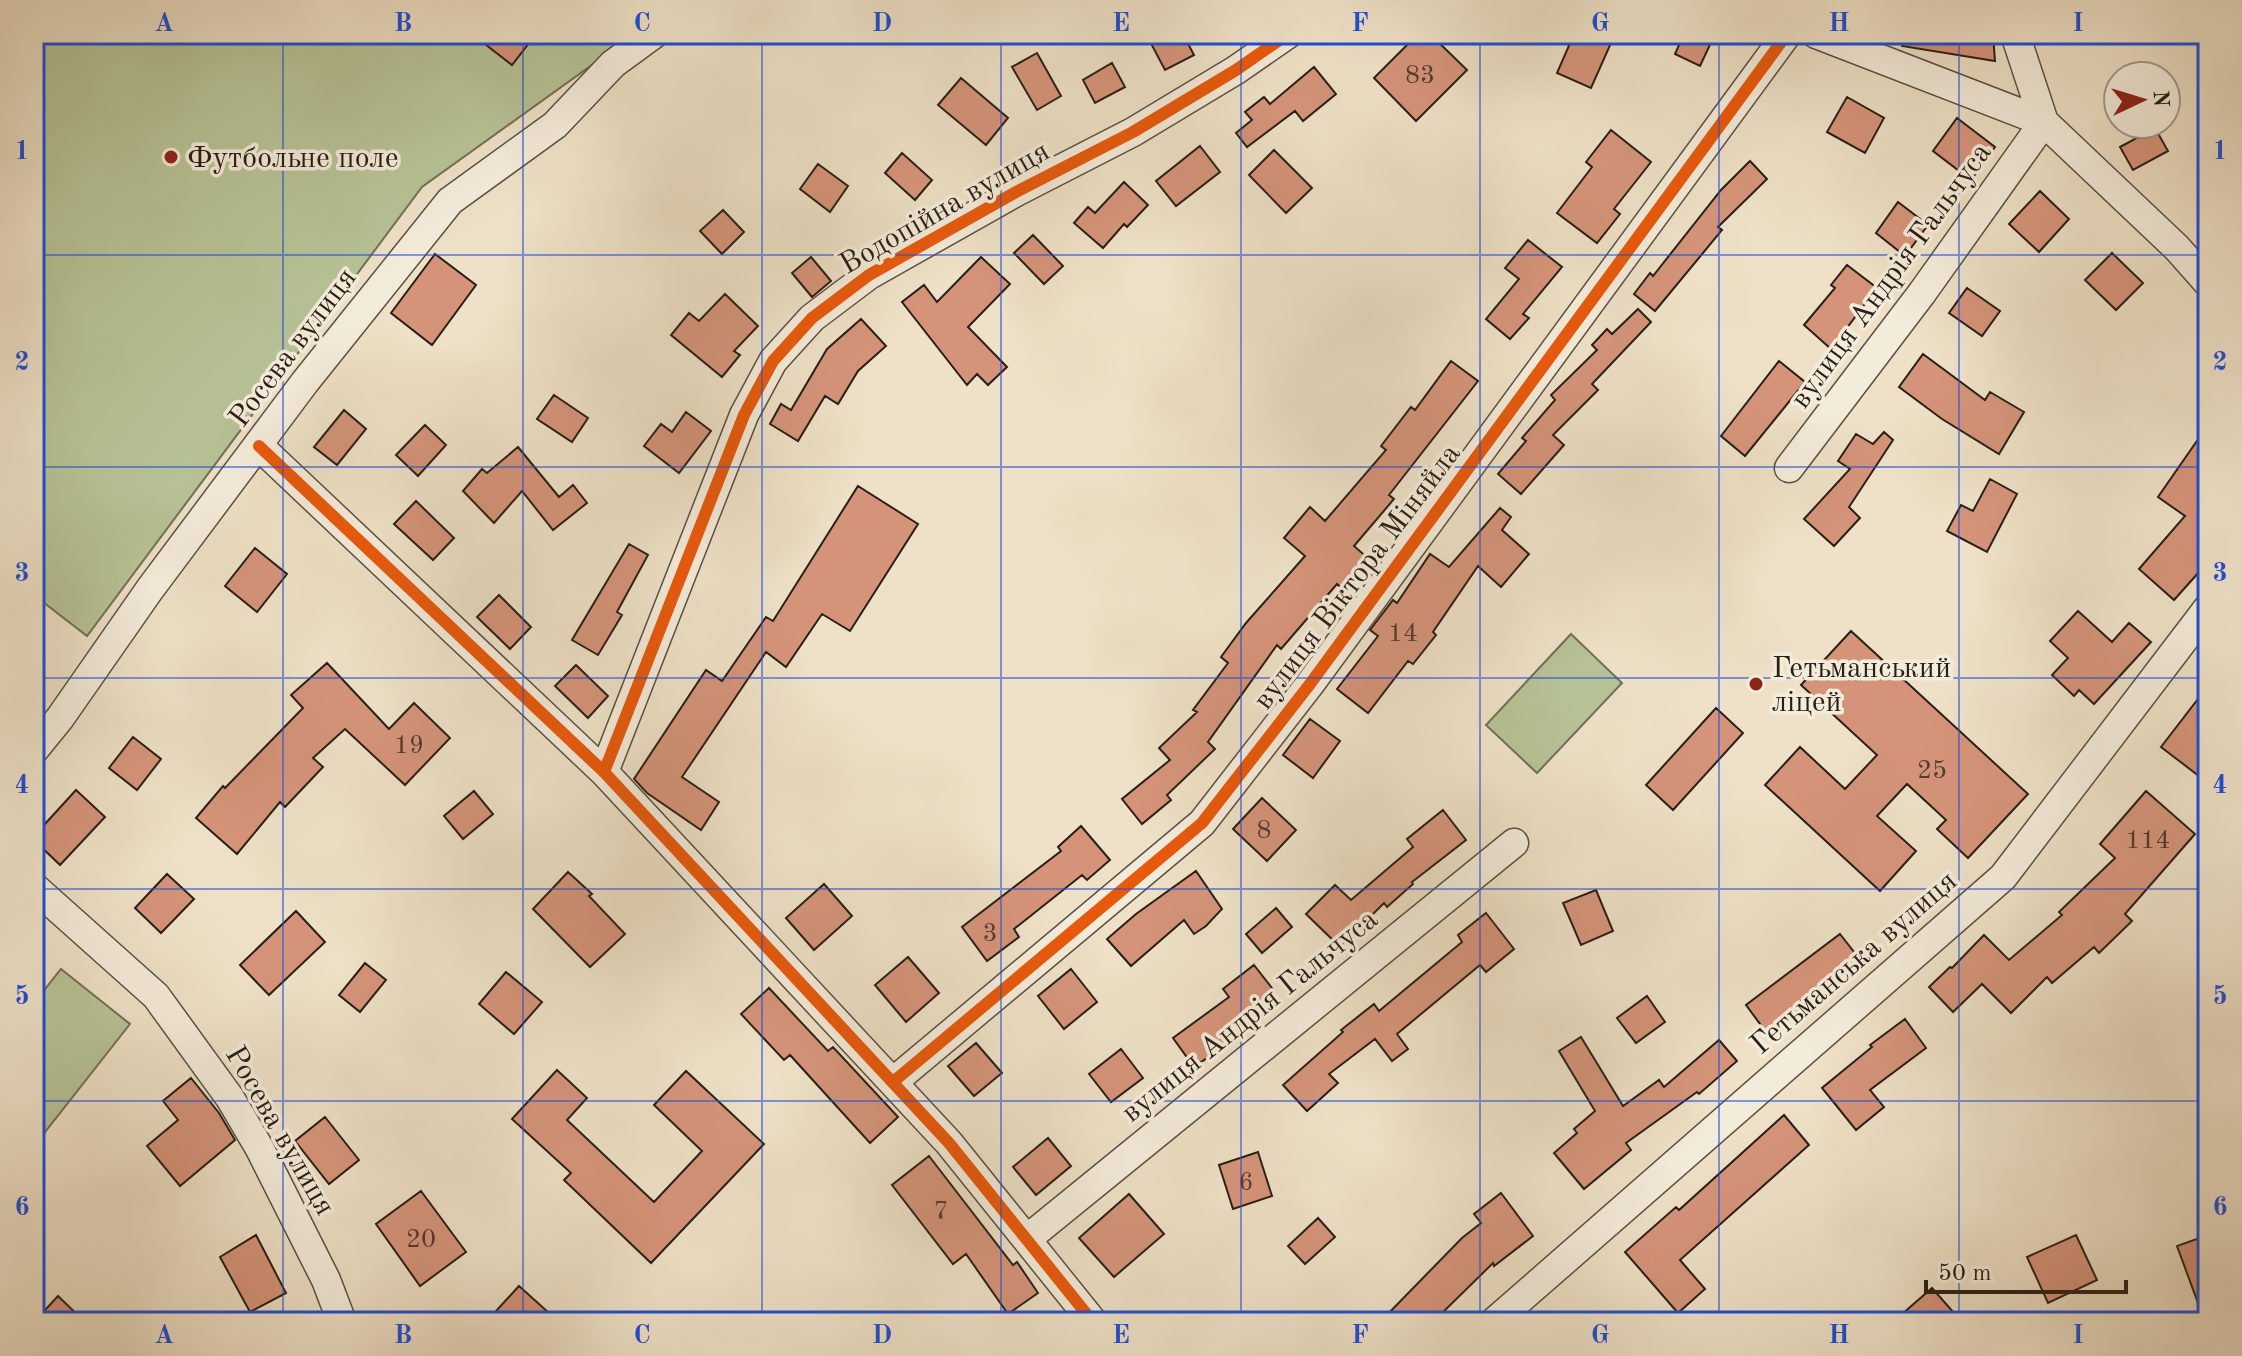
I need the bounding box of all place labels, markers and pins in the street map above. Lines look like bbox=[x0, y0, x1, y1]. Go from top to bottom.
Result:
place label: Футбольне поле bbox=[187, 144, 398, 174]
marker: Футбольне поле bbox=[162, 148, 180, 166]
place label: Гетьманський ліцей bbox=[1772, 654, 1951, 718]
marker: Гетьманський ліцей bbox=[1747, 675, 1765, 693]

